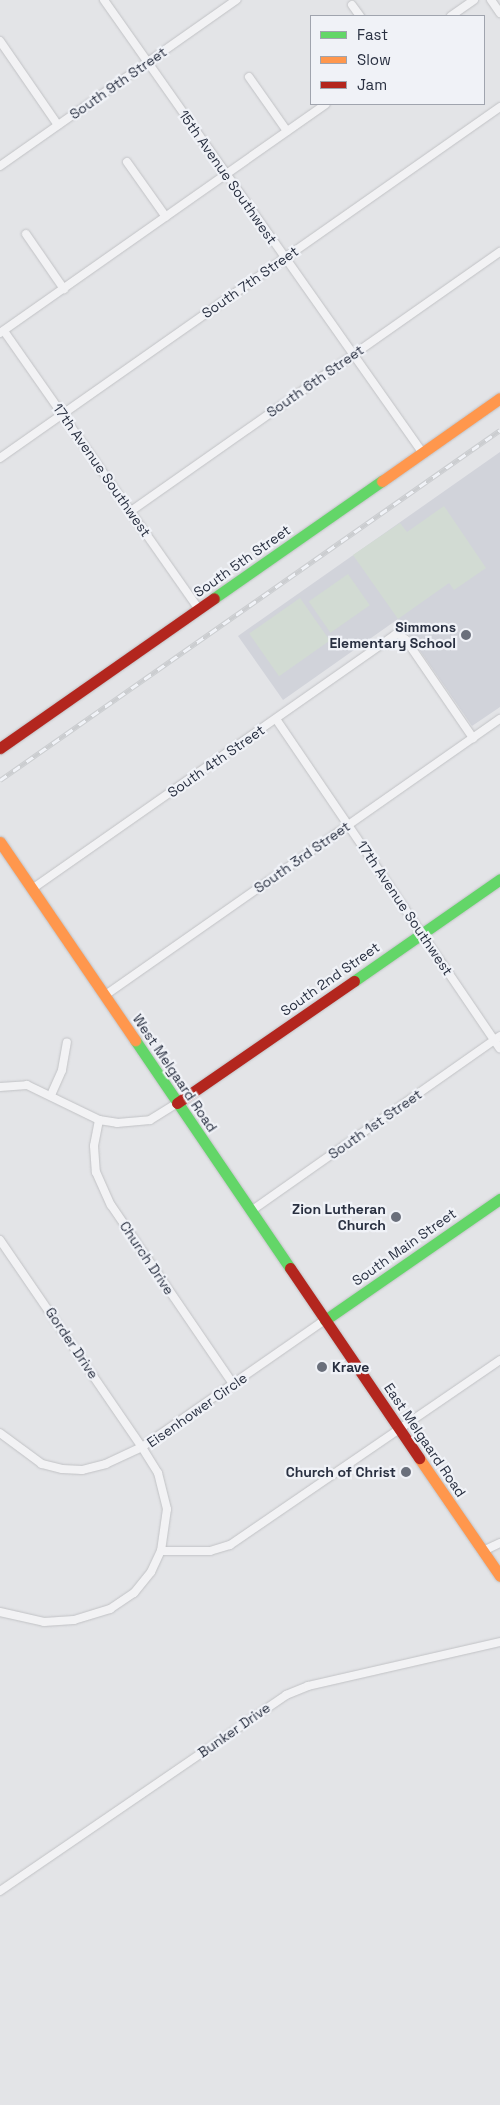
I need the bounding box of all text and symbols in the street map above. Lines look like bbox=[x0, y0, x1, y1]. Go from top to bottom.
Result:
legend bbox=[310, 15, 485, 105]
text: Fast bbox=[357, 25, 388, 44]
street label: South 9th Street bbox=[66, 43, 170, 123]
text: Slow bbox=[357, 50, 391, 69]
text: Jam bbox=[357, 75, 387, 94]
street label: 15th Avenue Southwest bbox=[175, 107, 281, 247]
street label: South 7th Street bbox=[199, 243, 301, 321]
street label: South 6th Street bbox=[263, 341, 367, 421]
street label: 17th Avenue Southwest bbox=[49, 400, 155, 540]
street label: South 5th Street bbox=[190, 521, 294, 601]
place label: Simmons Elementary School bbox=[330, 619, 456, 652]
marker: Simmons Elementary School bbox=[460, 629, 472, 641]
street label: South 4th Street bbox=[164, 721, 268, 801]
street label: South 3rd Street bbox=[251, 818, 353, 896]
street label: 17th Avenue Southwest bbox=[354, 837, 456, 979]
street label: South 2nd Street bbox=[277, 939, 383, 1019]
street label: West Melgaard Road bbox=[129, 1011, 221, 1135]
street label: South 1st Street bbox=[325, 1085, 425, 1163]
place label: Zion Lutheran Church bbox=[292, 1201, 386, 1234]
street label: South Main Street bbox=[349, 1205, 459, 1289]
marker: Zion Lutheran Church bbox=[390, 1211, 402, 1223]
street label: Church Drive bbox=[116, 1218, 178, 1298]
street label: Gorder Drive bbox=[42, 1304, 102, 1382]
place label: Krave bbox=[332, 1359, 369, 1375]
marker: Krave bbox=[316, 1361, 328, 1373]
street label: Eisenhower Circle bbox=[144, 1369, 250, 1451]
street label: East Melgaard Road bbox=[381, 1380, 469, 1500]
place label: Church of Christ bbox=[286, 1464, 396, 1480]
marker: Church of Christ bbox=[400, 1466, 412, 1478]
street label: Bunker Drive bbox=[195, 1699, 273, 1761]

